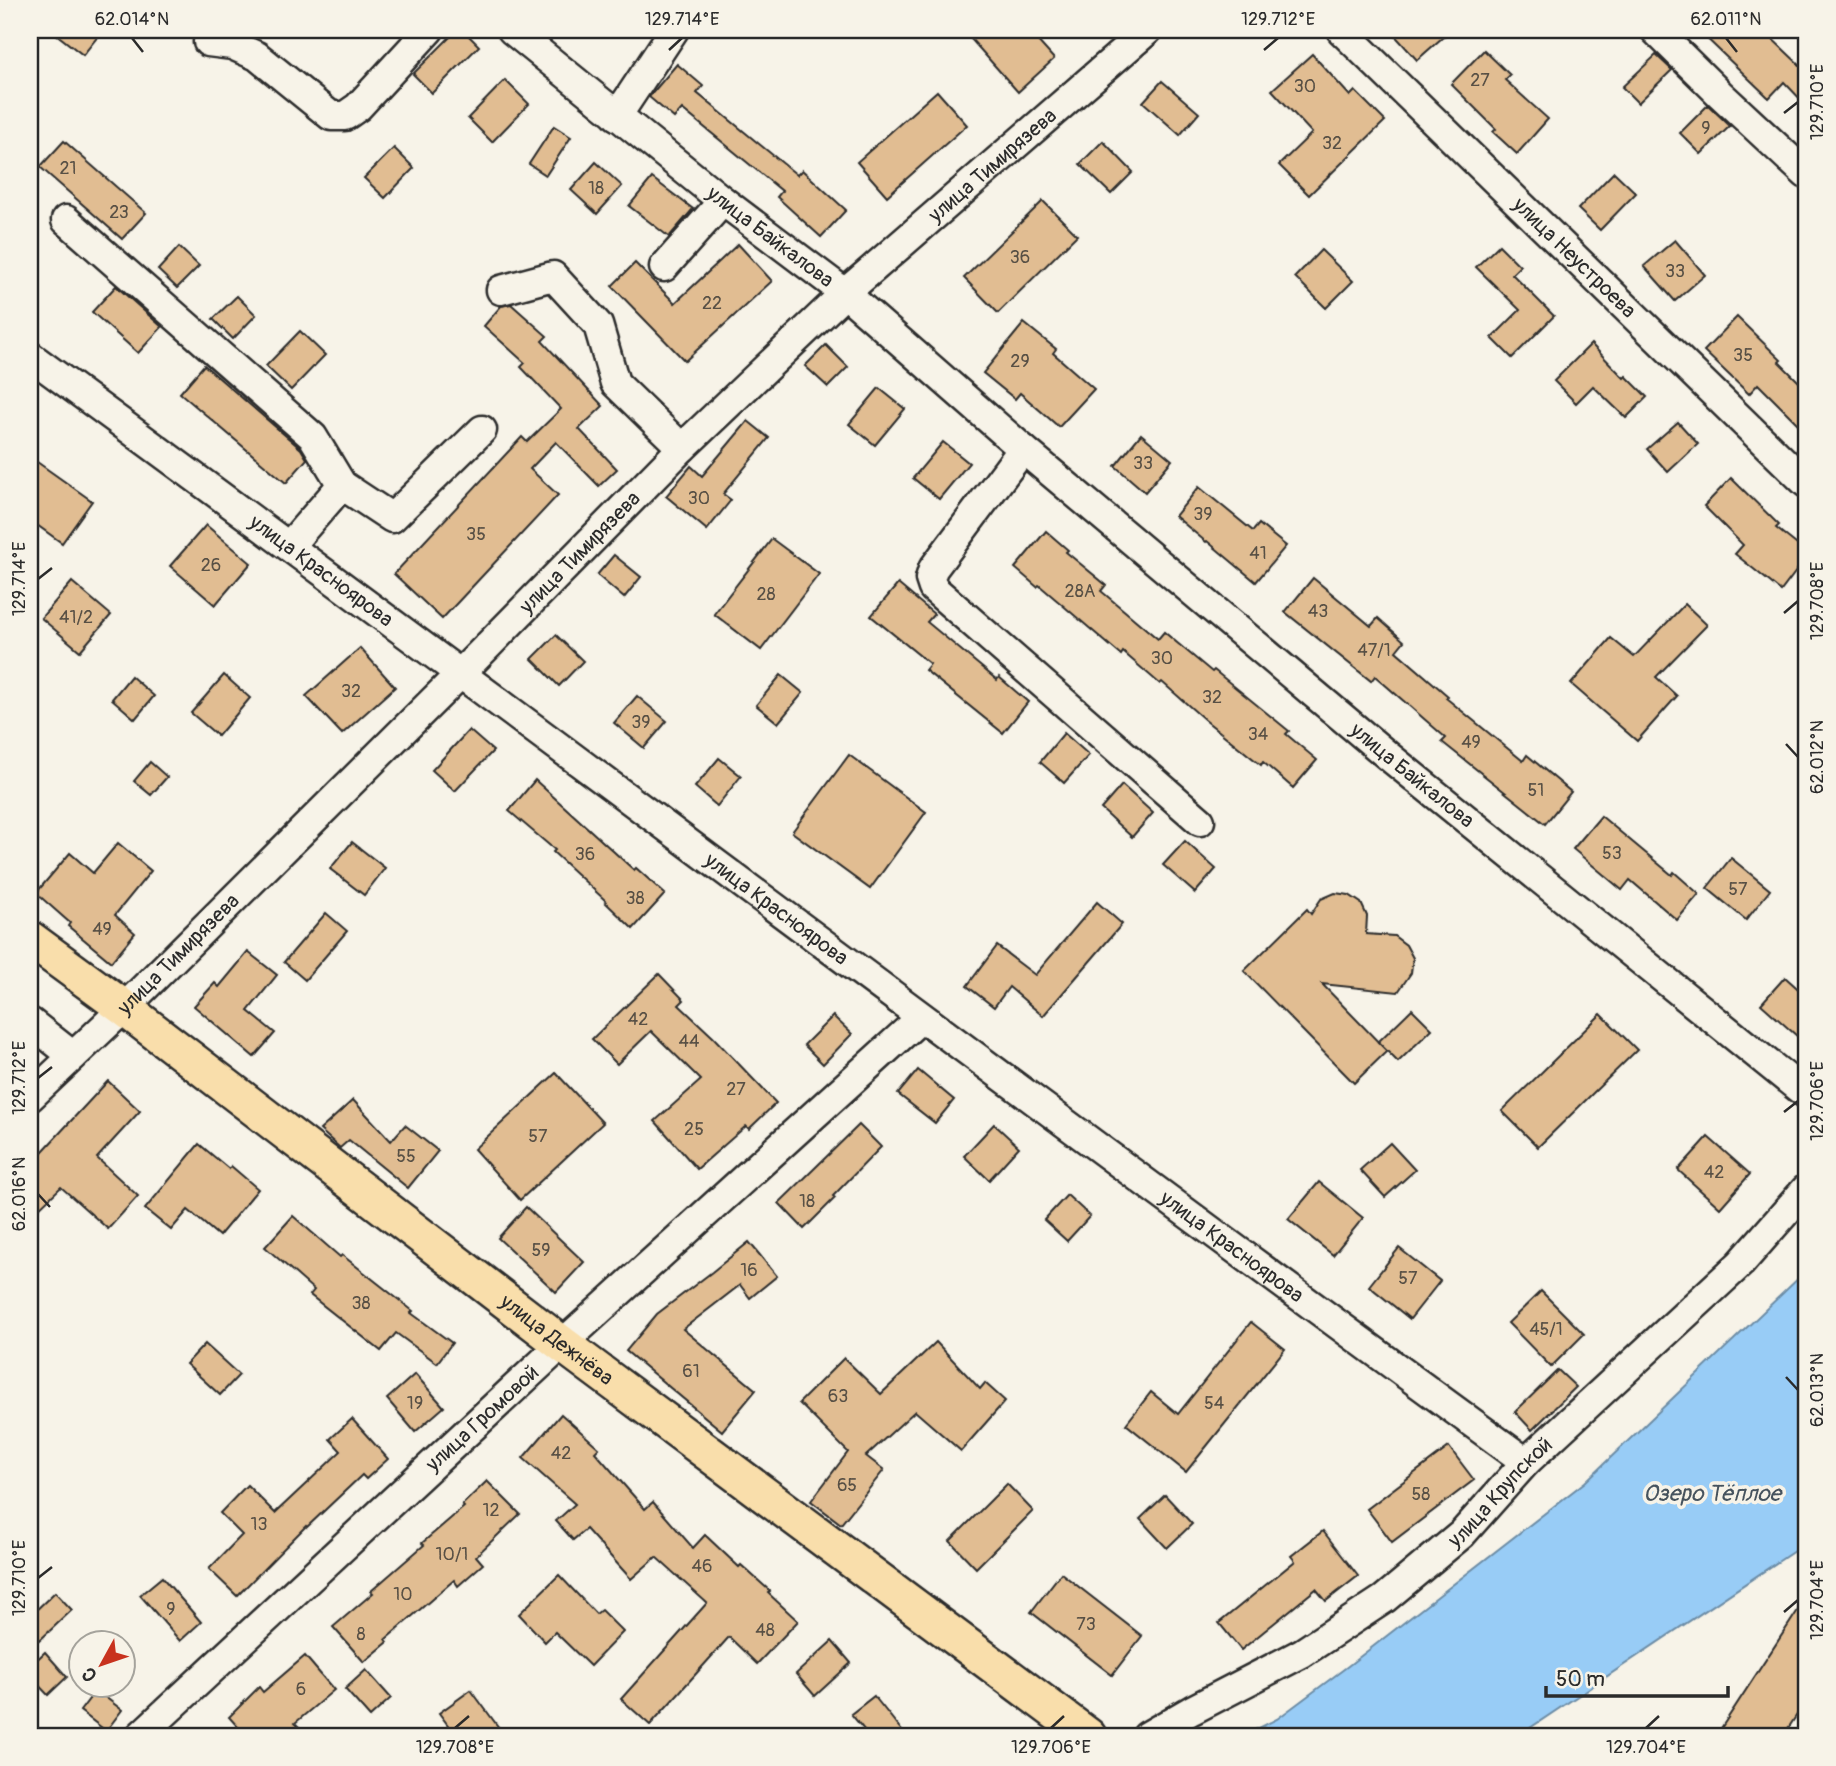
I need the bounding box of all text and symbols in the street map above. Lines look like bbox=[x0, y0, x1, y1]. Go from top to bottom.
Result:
text: 62.014°N bbox=[95, 8, 169, 31]
text: 129.714°E bbox=[645, 8, 719, 31]
text: 129.712°E bbox=[1241, 8, 1315, 31]
text: 62.011°N bbox=[1691, 8, 1761, 31]
text: 129.710°E bbox=[1806, 64, 1829, 140]
house number: 27 bbox=[1470, 69, 1490, 92]
house number: 30 bbox=[1294, 75, 1316, 98]
street label: улица Тимирязева bbox=[922, 102, 1062, 229]
house number: 9 bbox=[1701, 117, 1711, 140]
house number: 32 bbox=[1322, 132, 1342, 155]
house number: 21 bbox=[59, 157, 77, 180]
house number: 18 bbox=[588, 177, 604, 200]
street label: улица Байкалова bbox=[700, 180, 839, 294]
street label: улица Неустроева bbox=[1506, 191, 1642, 324]
house number: 23 bbox=[109, 201, 129, 224]
house number: 36 bbox=[1010, 246, 1030, 269]
house number: 33 bbox=[1665, 260, 1685, 283]
house number: 22 bbox=[702, 292, 722, 315]
house number: 35 bbox=[1733, 344, 1753, 367]
house number: 29 bbox=[1010, 350, 1030, 373]
house number: 33 bbox=[1133, 452, 1153, 475]
street label: улица Тимирязева bbox=[513, 485, 646, 620]
house number: 30 bbox=[688, 487, 710, 510]
house number: 39 bbox=[1193, 503, 1213, 526]
street label: улица Красноярова bbox=[243, 508, 398, 633]
house number: 35 bbox=[466, 523, 486, 546]
text: 129.714°E bbox=[8, 542, 31, 616]
house number: 41 bbox=[1249, 542, 1267, 565]
house number: 26 bbox=[201, 554, 221, 577]
text: 129.708°E bbox=[1806, 562, 1829, 640]
house number: 28А bbox=[1065, 580, 1096, 603]
house number: 28 bbox=[756, 583, 776, 606]
house number: 43 bbox=[1308, 600, 1328, 623]
house number: 41/2 bbox=[59, 606, 93, 629]
house number: 47/1 bbox=[1357, 639, 1391, 662]
house number: 30 bbox=[1151, 647, 1173, 670]
house number: 32 bbox=[341, 680, 361, 703]
house number: 32 bbox=[1202, 686, 1222, 709]
house number: 39 bbox=[631, 711, 651, 734]
street label: улица Байкалова bbox=[1344, 716, 1480, 834]
text: 62.012°N bbox=[1806, 720, 1829, 794]
house number: 34 bbox=[1248, 723, 1269, 746]
house number: 49 bbox=[1461, 731, 1481, 754]
house number: 51 bbox=[1528, 779, 1544, 802]
house number: 53 bbox=[1602, 842, 1622, 865]
house number: 36 bbox=[575, 843, 595, 866]
street label: улица Красноярова bbox=[698, 846, 853, 972]
house number: 57 bbox=[1728, 878, 1748, 901]
house number: 38 bbox=[625, 887, 645, 910]
street label: улица Тимирязева bbox=[111, 888, 245, 1022]
house number: 49 bbox=[92, 918, 112, 941]
house number: 42 bbox=[628, 1008, 648, 1031]
house number: 44 bbox=[679, 1030, 700, 1053]
text: 129.712°E bbox=[8, 1041, 31, 1115]
text: 129.706°E bbox=[1806, 1061, 1829, 1141]
house number: 27 bbox=[726, 1078, 746, 1101]
house number: 25 bbox=[684, 1118, 704, 1141]
house number: 57 bbox=[528, 1125, 548, 1148]
house number: 55 bbox=[396, 1145, 416, 1168]
text: 62.016°N bbox=[8, 1157, 31, 1231]
house number: 42 bbox=[1704, 1161, 1724, 1184]
street label: улица Красноярова bbox=[1154, 1184, 1309, 1309]
house number: 18 bbox=[799, 1190, 815, 1213]
house number: 59 bbox=[531, 1239, 551, 1262]
house number: 16 bbox=[740, 1259, 758, 1282]
house number: 57 bbox=[1398, 1267, 1418, 1290]
street label: улица Дежнёва bbox=[494, 1288, 619, 1392]
house number: 38 bbox=[351, 1292, 371, 1315]
house number: 45/1 bbox=[1529, 1318, 1563, 1341]
text: 62.013°N bbox=[1806, 1353, 1829, 1427]
street label: улица Громовой bbox=[419, 1359, 545, 1478]
house number: 61 bbox=[682, 1360, 700, 1383]
house number: 63 bbox=[828, 1385, 848, 1408]
house number: 19 bbox=[407, 1392, 423, 1415]
house number: 54 bbox=[1204, 1392, 1225, 1415]
street label: улица Крупской bbox=[1442, 1432, 1558, 1555]
house number: 42 bbox=[551, 1442, 571, 1465]
house number: 65 bbox=[837, 1474, 857, 1497]
water label: Озеро Тёплое bbox=[1643, 1479, 1784, 1508]
house number: 58 bbox=[1412, 1483, 1430, 1506]
house number: 12 bbox=[482, 1499, 500, 1522]
house number: 13 bbox=[250, 1513, 268, 1536]
text: 129.710°E bbox=[8, 1540, 31, 1616]
house number: 10/1 bbox=[436, 1543, 468, 1566]
house number: 46 bbox=[692, 1555, 712, 1578]
text: 129.704°E bbox=[1806, 1560, 1829, 1640]
house number: 10 bbox=[393, 1583, 413, 1606]
house number: 9 bbox=[166, 1598, 176, 1621]
house number: 73 bbox=[1076, 1613, 1096, 1636]
house number: 48 bbox=[755, 1619, 775, 1642]
house number: 8 bbox=[356, 1623, 366, 1646]
north arrow bbox=[66, 1630, 136, 1700]
scale bar bbox=[1546, 1654, 1728, 1698]
text: С bbox=[77, 1662, 103, 1686]
text: 50 m bbox=[1556, 1666, 1605, 1693]
house number: 6 bbox=[296, 1678, 306, 1701]
text: 129.708°E bbox=[416, 1736, 494, 1759]
text: 129.706°E bbox=[1011, 1736, 1091, 1759]
text: 129.704°E bbox=[1606, 1736, 1686, 1759]

